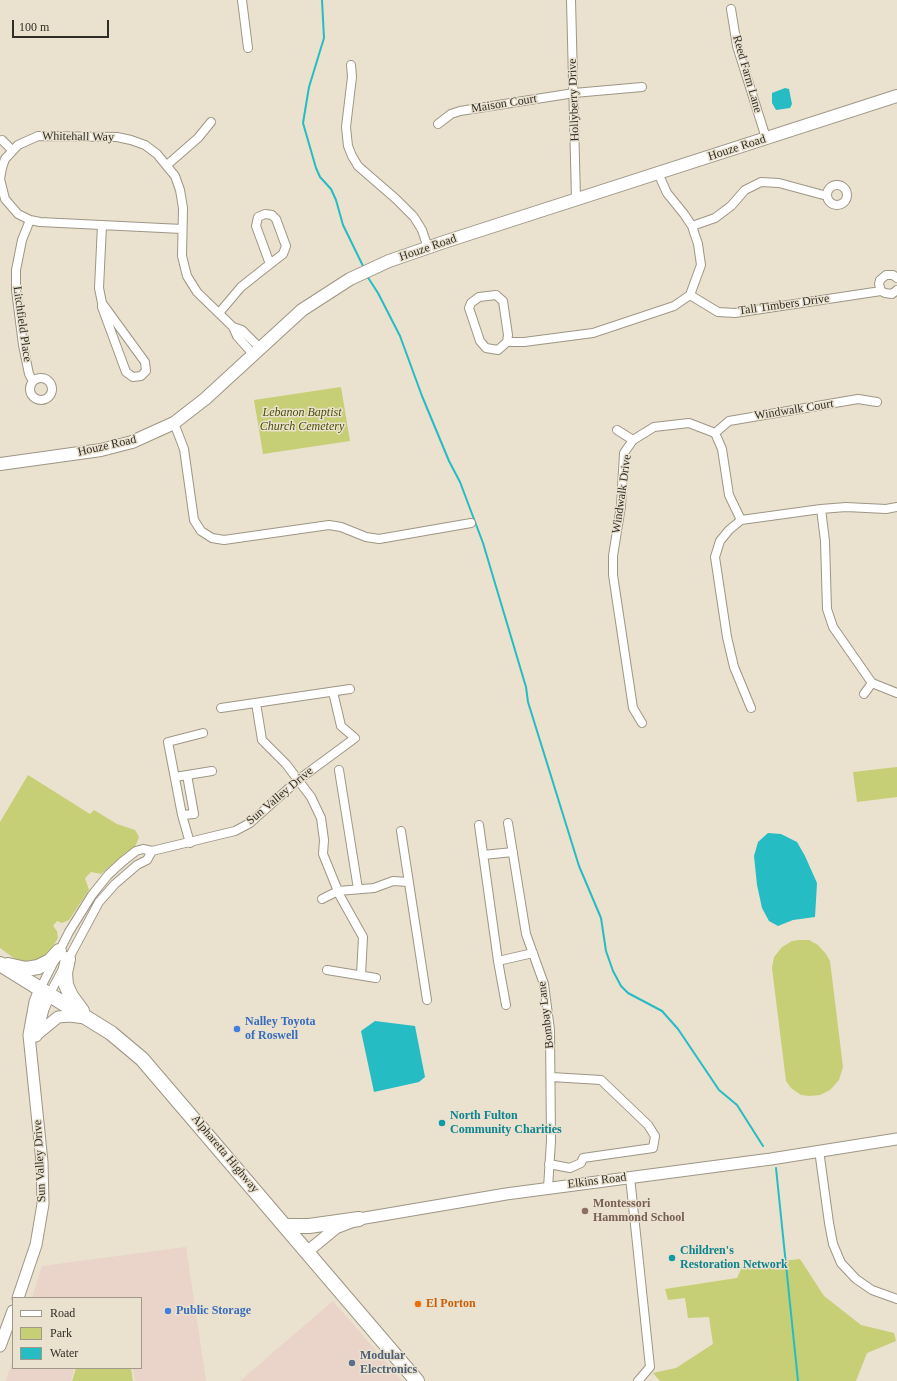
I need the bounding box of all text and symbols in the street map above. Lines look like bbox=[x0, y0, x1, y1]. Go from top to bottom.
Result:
scale bar bbox=[14, 12, 111, 38]
text: 100 m bbox=[19, 20, 49, 34]
street label: Reed Farm Lane bbox=[729, 34, 765, 114]
street label: Hollyberry Drive bbox=[565, 58, 583, 142]
street label: Maison Court bbox=[470, 92, 538, 116]
street label: Whitehall Way bbox=[42, 129, 114, 145]
street label: Houze Road bbox=[706, 132, 768, 164]
street label: Houze Road bbox=[397, 231, 459, 265]
street label: Litchfield Place bbox=[10, 285, 34, 363]
street label: Tall Timbers Drive bbox=[738, 292, 830, 318]
street label: Windwalk Court bbox=[753, 397, 835, 423]
park label: Lebanon Baptist Church Cemetery bbox=[260, 406, 344, 434]
street label: Houze Road bbox=[76, 432, 138, 460]
street label: Windwalk Drive bbox=[609, 453, 635, 535]
street label: Sun Valley Drive bbox=[244, 764, 316, 828]
street label: Bombay Lane bbox=[535, 981, 557, 1049]
place label: Nalley Toyota of Roswell bbox=[245, 1015, 316, 1043]
marker: Nalley Toyota of Roswell bbox=[232, 1024, 242, 1034]
place label: North Fulton Community Charities bbox=[450, 1109, 562, 1137]
street label: Alpharetta Highway bbox=[188, 1112, 262, 1196]
marker: North Fulton Community Charities bbox=[437, 1118, 447, 1128]
street label: Sun Valley Drive bbox=[31, 1119, 49, 1203]
street label: Elkins Road bbox=[567, 1170, 627, 1192]
place label: Montessori Hammond School bbox=[593, 1197, 685, 1225]
marker: Montessori Hammond School bbox=[580, 1206, 590, 1216]
place label: Children's Restoration Network bbox=[680, 1244, 788, 1272]
marker: Children's Restoration Network bbox=[667, 1253, 677, 1263]
legend bbox=[12, 1297, 142, 1369]
place label: El Porton bbox=[426, 1297, 476, 1311]
marker: El Porton bbox=[413, 1299, 423, 1309]
place label: Public Storage bbox=[176, 1304, 251, 1318]
text: Road bbox=[50, 1306, 75, 1320]
marker: Public Storage bbox=[163, 1306, 173, 1316]
text: Park bbox=[50, 1326, 72, 1340]
text: Water bbox=[50, 1346, 78, 1360]
place label: Modular Electronics bbox=[360, 1349, 417, 1377]
marker: Modular Electronics bbox=[347, 1358, 357, 1368]

